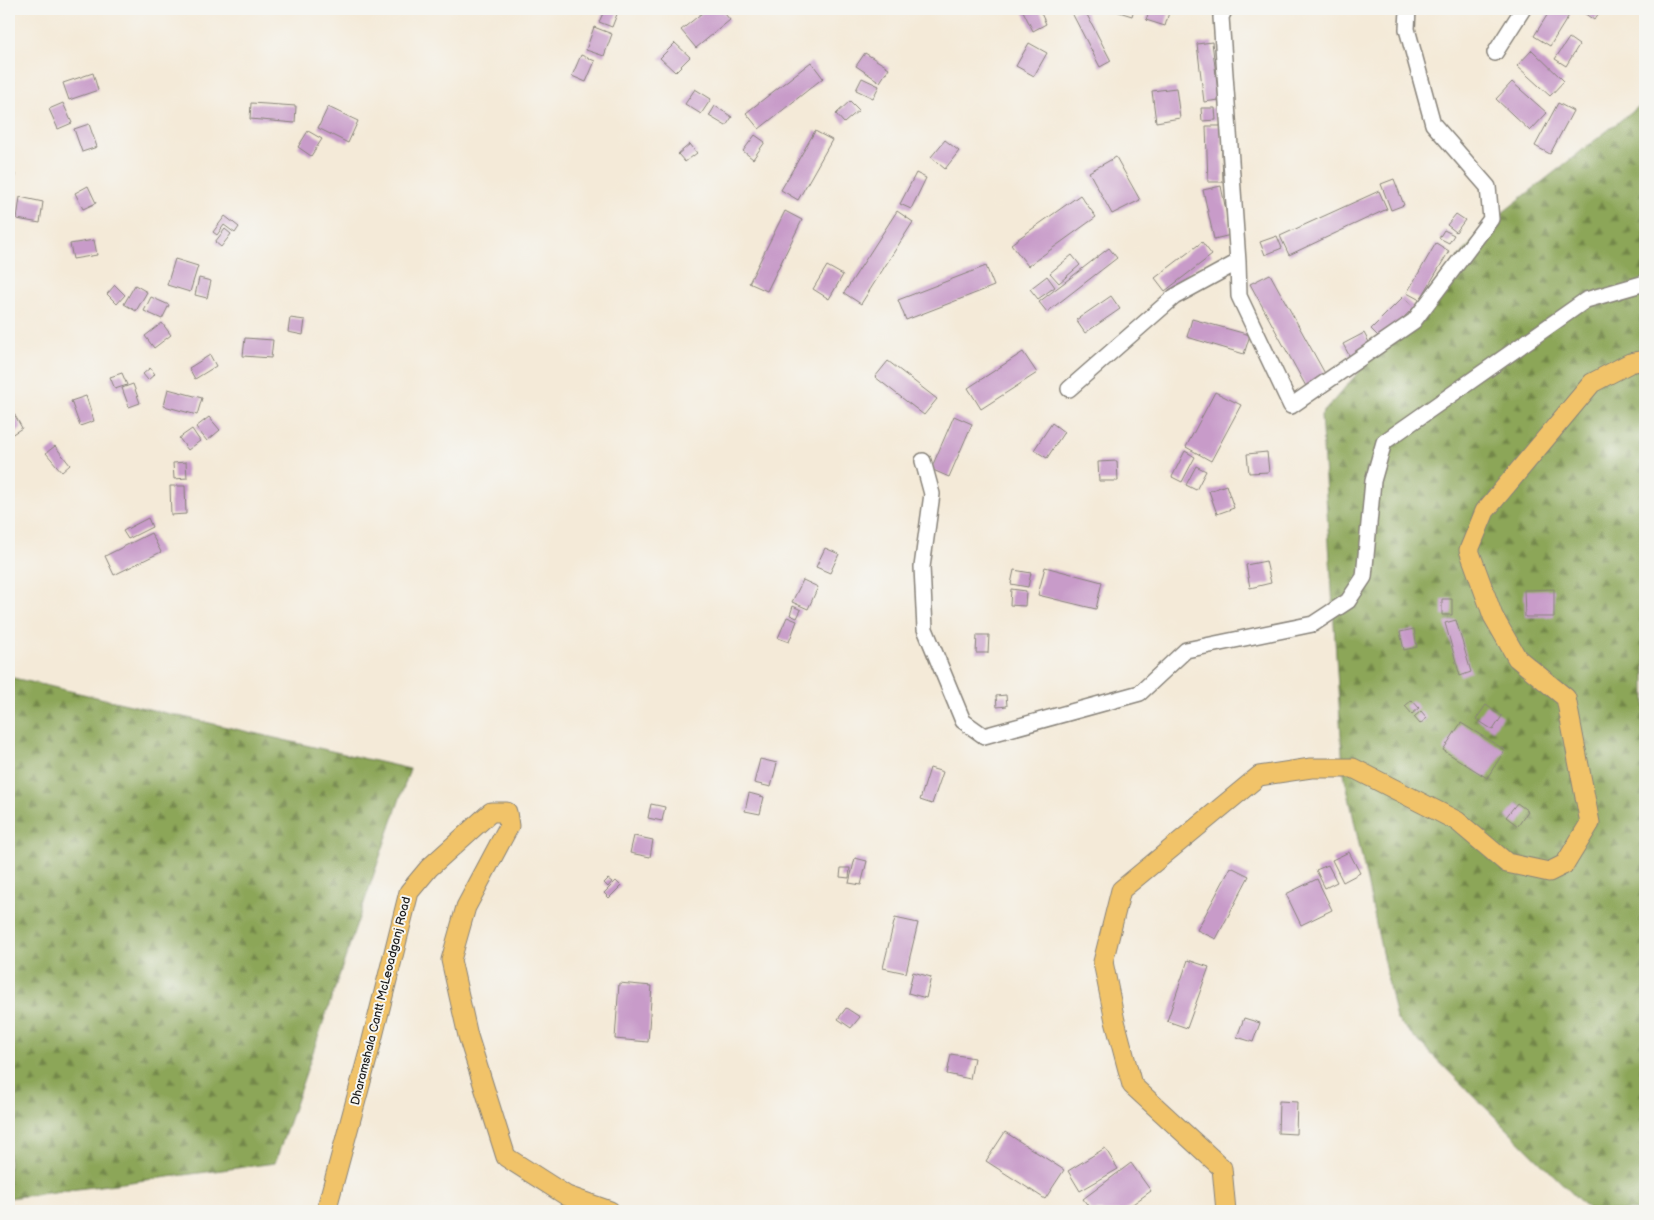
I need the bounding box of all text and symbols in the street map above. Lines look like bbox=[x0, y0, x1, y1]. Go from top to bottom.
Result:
street label: Dharamshala Cantt McLeoadganj Road bbox=[348, 895, 414, 1107]

